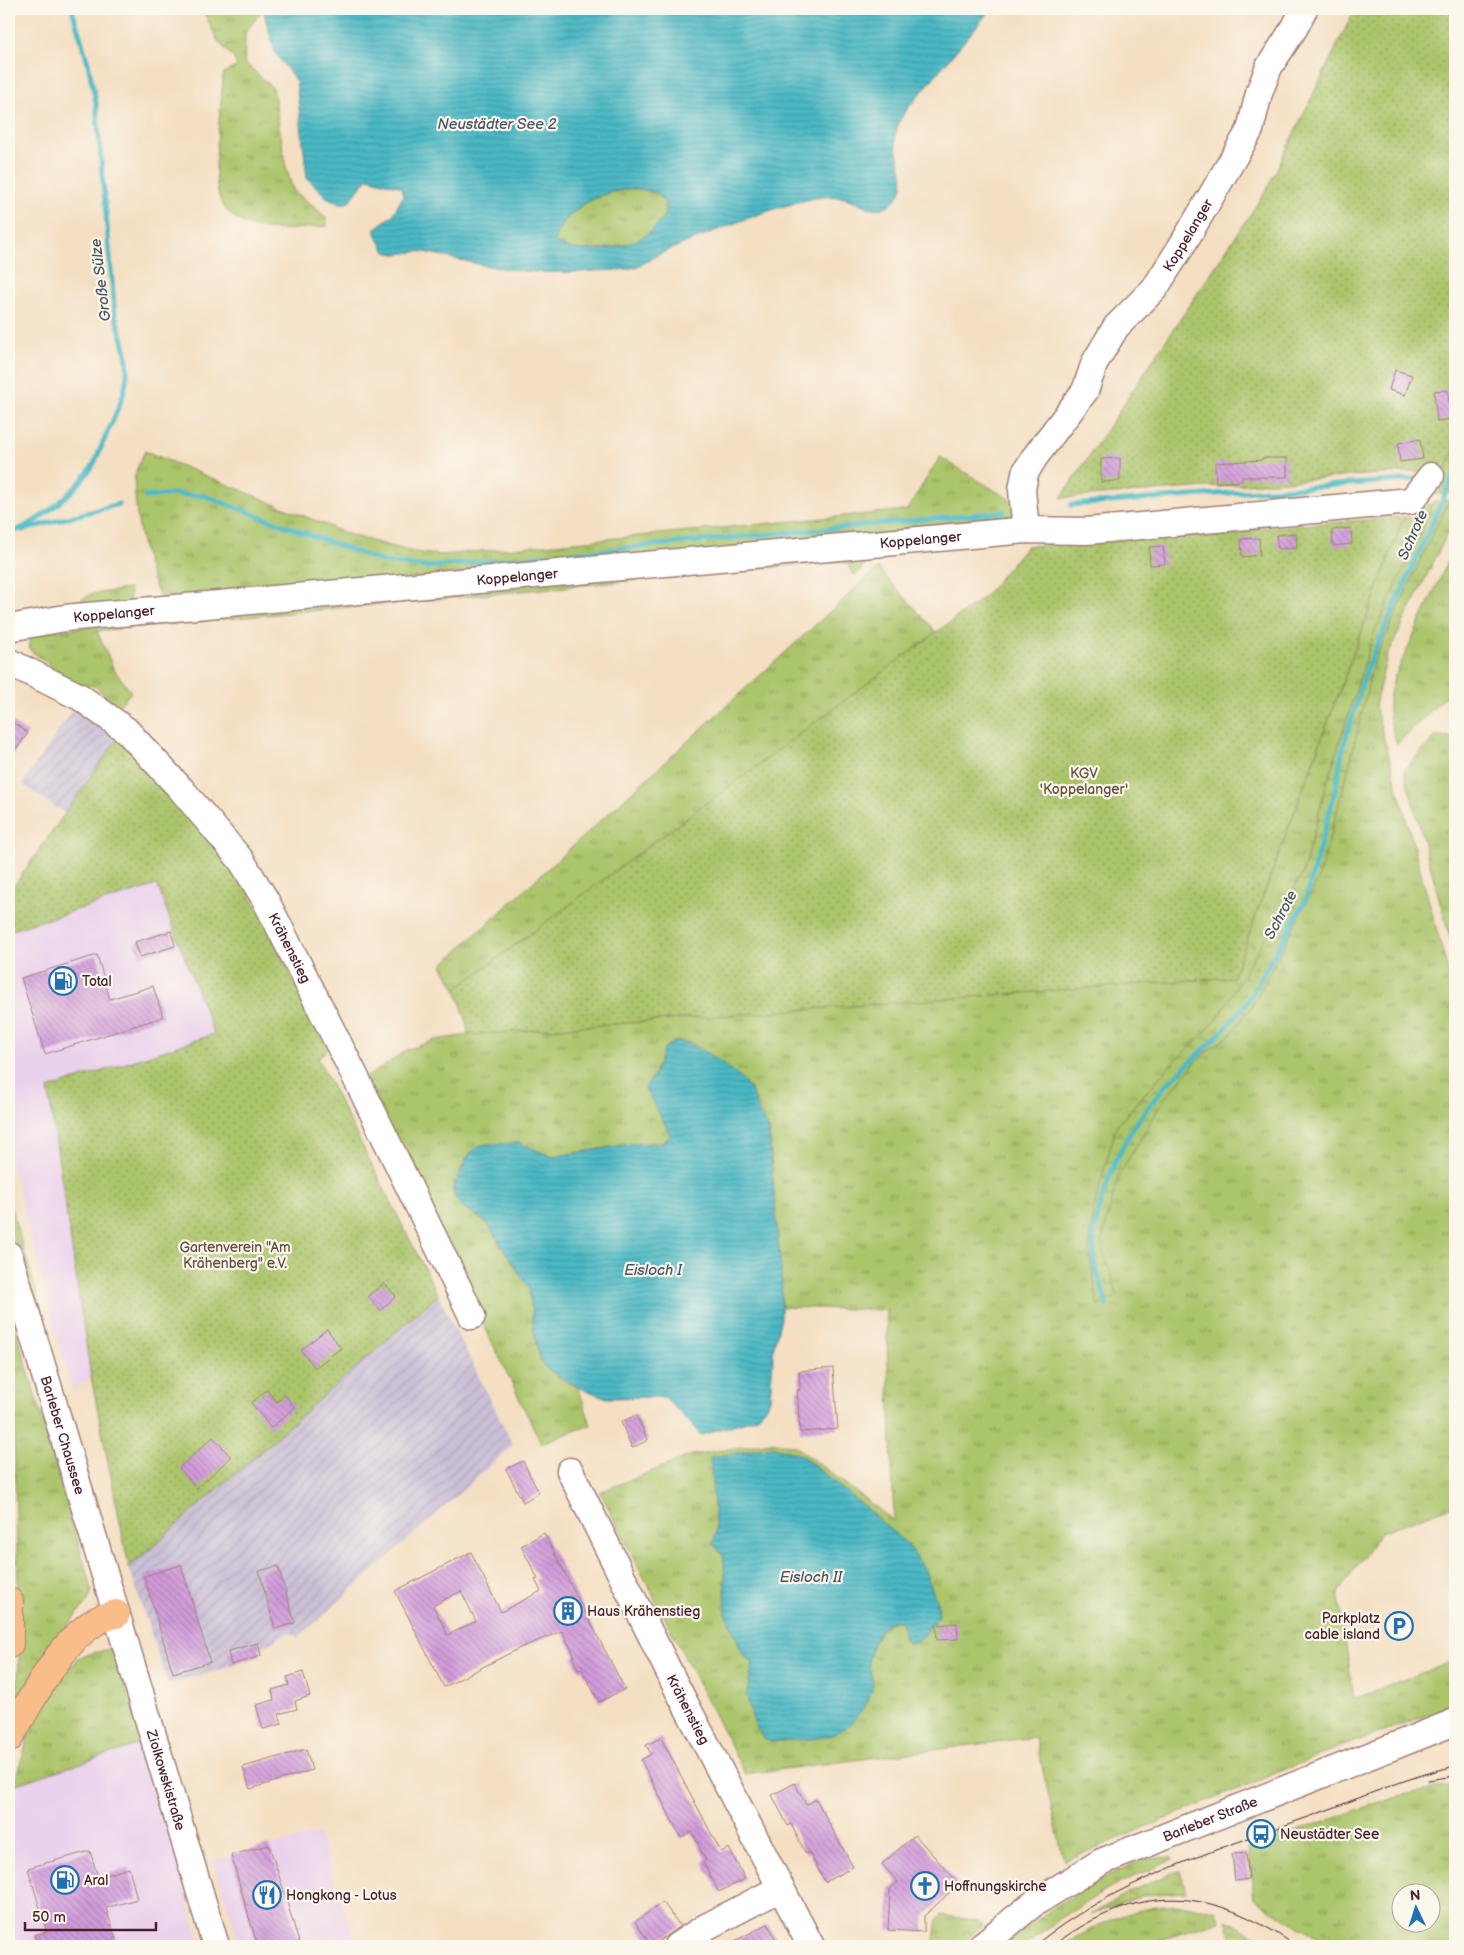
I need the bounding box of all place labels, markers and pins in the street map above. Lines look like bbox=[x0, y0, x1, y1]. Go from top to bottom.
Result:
fuel station icon: Total bbox=[48, 966, 78, 996]
place label: Total bbox=[82, 973, 112, 990]
building icon: Haus Krähenstieg bbox=[553, 1596, 583, 1626]
place label: Haus Krähenstieg bbox=[587, 1603, 700, 1620]
place label: Parkplatz cable island bbox=[1305, 1610, 1380, 1643]
parking icon: Parkplatz cable island bbox=[1384, 1611, 1414, 1641]
bus stop icon: Neustädter See bbox=[1246, 1819, 1276, 1849]
place label: Neustädter See bbox=[1280, 1826, 1379, 1843]
fuel station icon: Aral bbox=[50, 1865, 80, 1895]
church icon: Hoffnungskirche bbox=[910, 1871, 940, 1901]
place label: Aral bbox=[84, 1872, 108, 1889]
place label: Hoffnungskirche bbox=[944, 1878, 1047, 1895]
restaurant icon: Hongkong - Lotus bbox=[252, 1880, 282, 1910]
place label: Hongkong - Lotus bbox=[286, 1887, 397, 1904]

